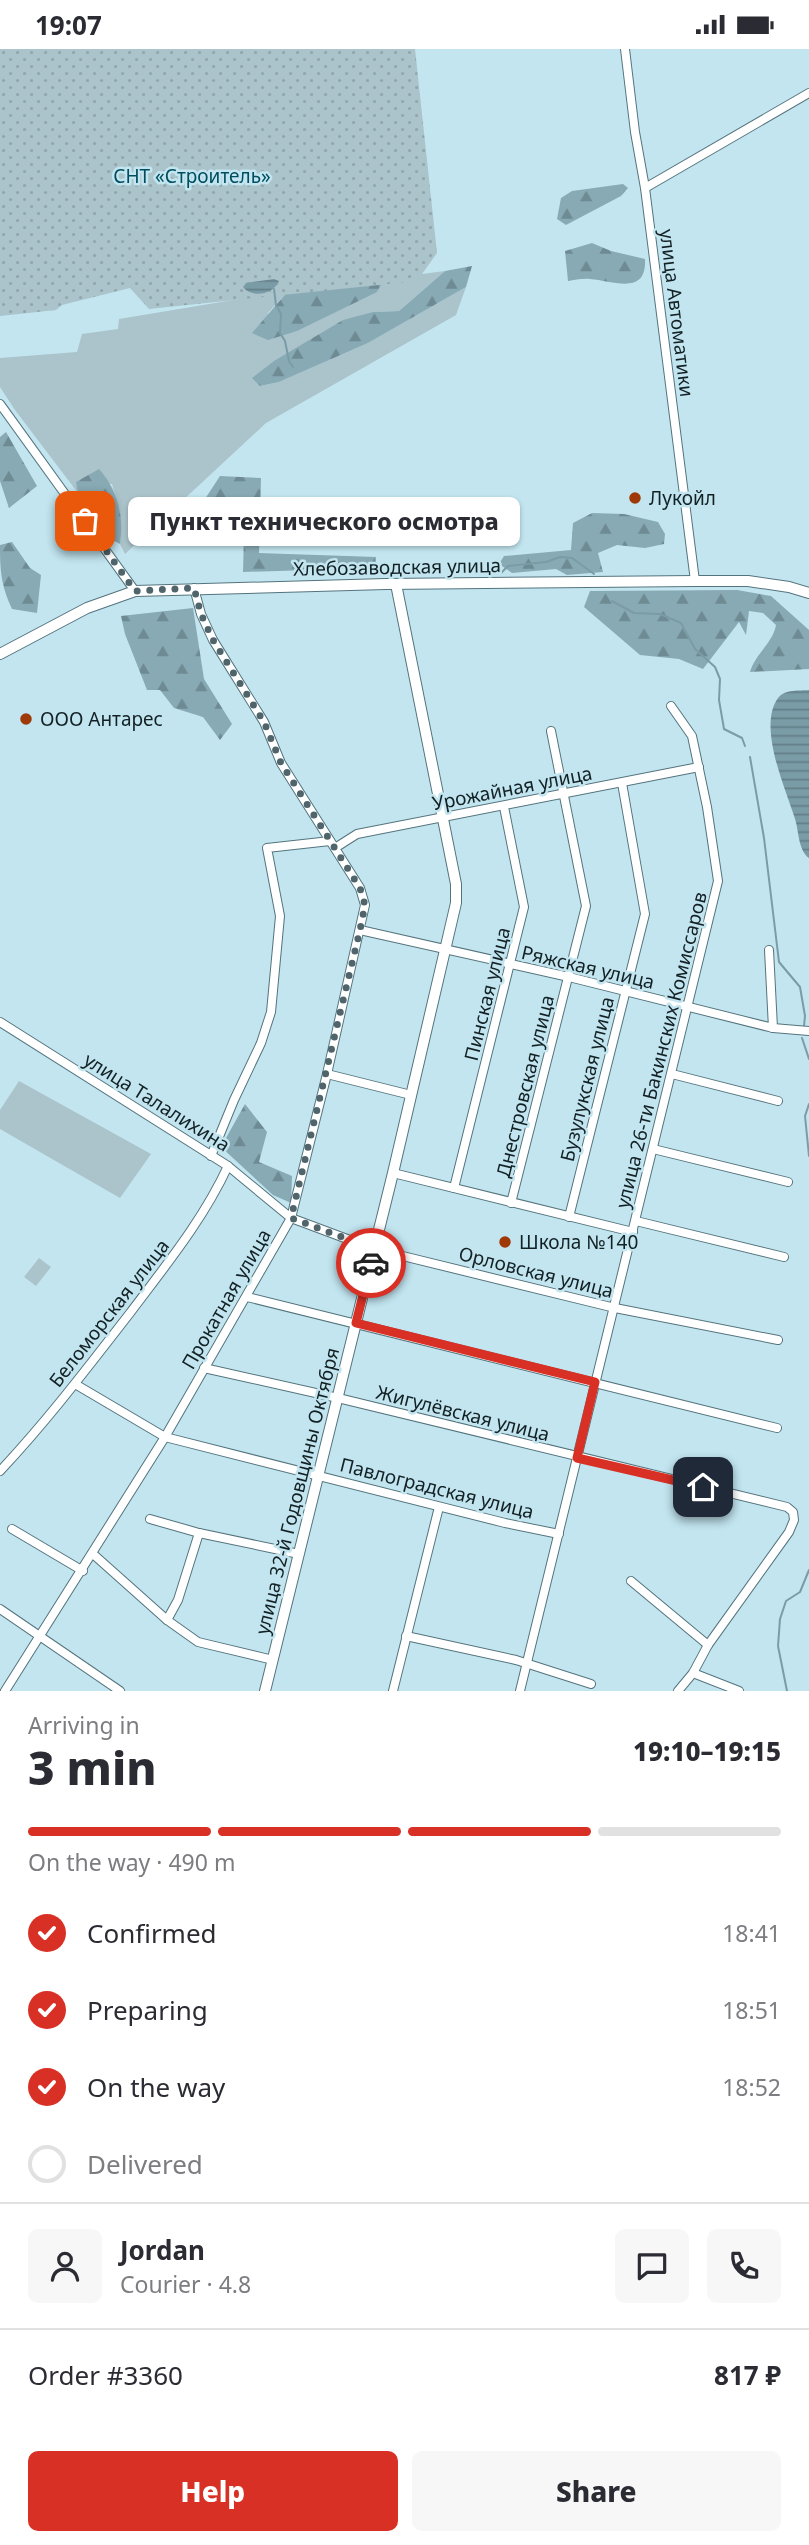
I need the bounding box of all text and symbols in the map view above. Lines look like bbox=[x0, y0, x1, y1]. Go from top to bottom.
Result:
text: 19:07 bbox=[35, 7, 102, 43]
park label: СНТ «Строитель» bbox=[113, 163, 271, 189]
street label: улица Автоматики bbox=[654, 228, 700, 398]
place label: Лукойл bbox=[649, 485, 716, 511]
marker: Лукойл bbox=[627, 490, 643, 506]
pin bbox=[55, 491, 115, 551]
callout: Пункт технического осмотра bbox=[127, 497, 519, 545]
icon: bag bbox=[66, 502, 104, 540]
text: Пункт технического осмотра bbox=[149, 505, 499, 537]
street label: Хлебозаводская улица bbox=[293, 552, 501, 582]
place label: ООО Антарес bbox=[40, 706, 163, 732]
marker: ООО Антарес bbox=[18, 711, 34, 727]
street label: Урожайная улица bbox=[430, 760, 594, 816]
street label: улица 26-ти Бакинских Комиссаров bbox=[609, 889, 713, 1211]
street label: Пинская улица bbox=[458, 924, 516, 1064]
street label: Ряжская улица bbox=[519, 939, 657, 995]
street label: Днестровская улица bbox=[490, 992, 560, 1180]
street label: Бузулукская улица bbox=[554, 994, 620, 1164]
street label: улица Талалихина bbox=[79, 1047, 235, 1157]
street label: Прокатная улица bbox=[175, 1224, 277, 1374]
courier bbox=[336, 1228, 406, 1298]
place label: Школа №140 bbox=[519, 1229, 638, 1255]
street label: Беломорская улица bbox=[43, 1234, 175, 1392]
marker: Школа №140 bbox=[497, 1234, 513, 1250]
street label: Орловская улица bbox=[456, 1240, 616, 1304]
icon: car bbox=[352, 1244, 390, 1282]
street label: улица 32-й Годовщины Октября bbox=[249, 1345, 345, 1637]
street label: Жигулёвская улица bbox=[374, 1379, 552, 1447]
street label: Павлоградская улица bbox=[337, 1451, 537, 1525]
pin bbox=[673, 1457, 733, 1517]
icon: home bbox=[684, 1468, 722, 1506]
text: Arriving in bbox=[28, 1709, 140, 1741]
text: 19:10–19:15 bbox=[633, 1733, 781, 1769]
text: 3 min bbox=[28, 1736, 157, 1798]
text: On the way · 490 m bbox=[28, 1846, 235, 1878]
icon: check bbox=[28, 1914, 66, 1952]
text: Confirmed bbox=[87, 1915, 217, 1951]
text: 18:41 bbox=[722, 1917, 781, 1949]
icon: check bbox=[28, 1991, 66, 2029]
text: Preparing bbox=[87, 1992, 208, 2028]
text: 18:51 bbox=[722, 1994, 781, 2026]
icon: check bbox=[28, 2068, 66, 2106]
text: On the way bbox=[87, 2069, 225, 2105]
text: 18:52 bbox=[722, 2071, 781, 2103]
text: Delivered bbox=[87, 2146, 203, 2182]
button: person bbox=[28, 2229, 102, 2303]
button: chat bbox=[615, 2229, 689, 2303]
button: phone bbox=[707, 2229, 781, 2303]
text: Jordan bbox=[120, 2232, 205, 2268]
text: Courier · 4.8 bbox=[120, 2268, 251, 2300]
text: Order #3360 bbox=[28, 2357, 183, 2393]
text: 817 ₽ bbox=[714, 2357, 781, 2393]
button: Help bbox=[28, 2451, 398, 2531]
button: Share bbox=[412, 2451, 781, 2531]

